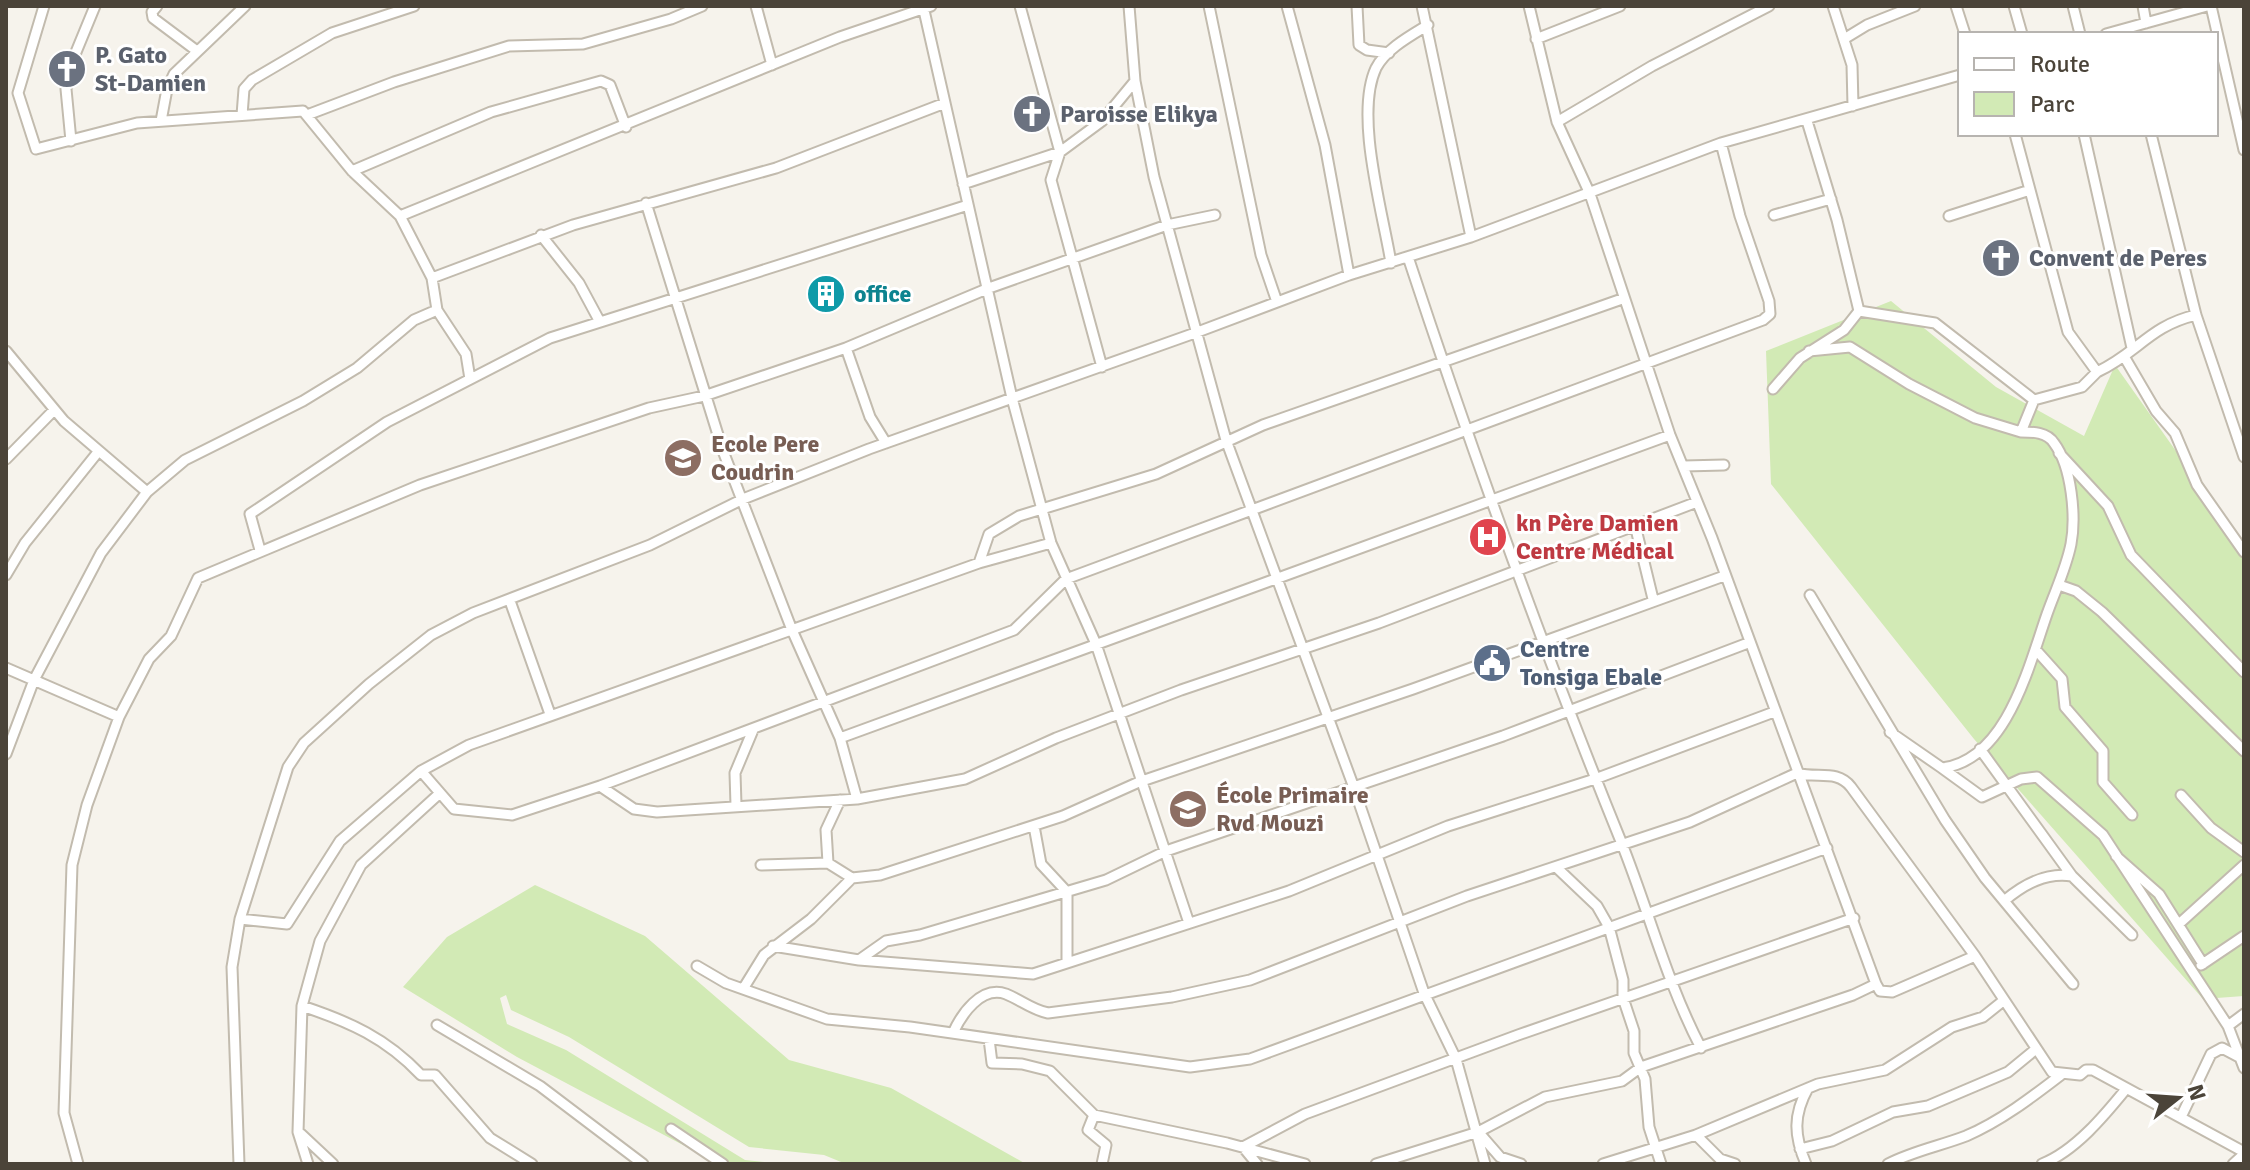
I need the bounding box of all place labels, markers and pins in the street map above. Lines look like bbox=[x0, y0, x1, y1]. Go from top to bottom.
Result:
place label: P. Gato St-Damien bbox=[95, 40, 206, 98]
church icon: P. Gato St-Damien bbox=[46, 48, 88, 90]
church icon: Paroisse Elikya bbox=[1011, 93, 1053, 135]
place label: Paroisse Elikya bbox=[1060, 99, 1218, 129]
church icon: Convent de Peres bbox=[1980, 237, 2022, 279]
place label: Convent de Peres bbox=[2029, 243, 2207, 273]
building icon: office bbox=[805, 273, 847, 315]
place label: office bbox=[854, 279, 912, 309]
place label: Ecole Pere Coudrin bbox=[711, 429, 819, 487]
school or university icon: Ecole Pere Coudrin bbox=[662, 437, 704, 479]
place label: kn Père Damien Centre Médical bbox=[1516, 508, 1679, 566]
hospital icon: kn Père Damien Centre Médical bbox=[1467, 516, 1509, 558]
place label: Centre Tonsiga Ebale bbox=[1520, 634, 1662, 692]
public building icon: Centre Tonsiga Ebale bbox=[1471, 642, 1513, 684]
place label: École Primaire Rvd Mouzi bbox=[1216, 780, 1369, 838]
school or university icon: École Primaire Rvd Mouzi bbox=[1167, 788, 1209, 830]

